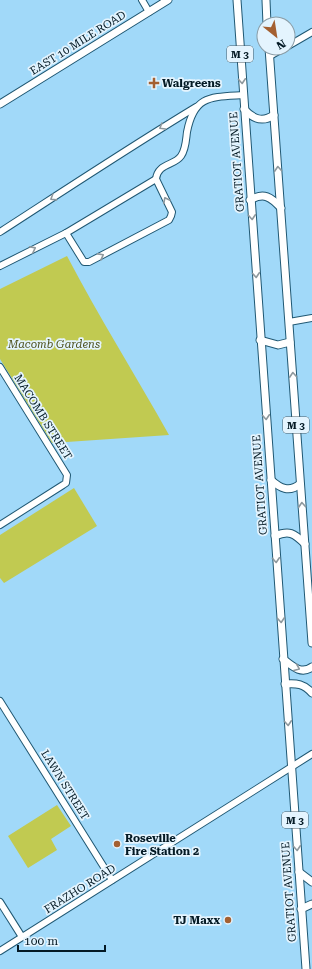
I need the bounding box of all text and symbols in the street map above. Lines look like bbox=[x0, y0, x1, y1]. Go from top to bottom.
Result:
street label: EAST 10 MILE ROAD bbox=[28, 8, 128, 78]
north arrow bbox=[256, 16, 296, 56]
text: N bbox=[273, 36, 288, 52]
road number: M 3 bbox=[227, 46, 253, 62]
place label: Walgreens bbox=[162, 77, 221, 90]
marker: Walgreens bbox=[149, 78, 159, 88]
one-way arrow bbox=[237, 78, 246, 84]
street label: GRATIOT AVENUE bbox=[227, 112, 247, 212]
one-way arrow bbox=[159, 122, 166, 130]
one-way arrow bbox=[273, 166, 282, 172]
one-way arrow bbox=[50, 193, 57, 200]
one-way arrow bbox=[163, 196, 171, 204]
one-way arrow bbox=[247, 214, 256, 220]
one-way arrow bbox=[29, 246, 36, 254]
one-way arrow bbox=[97, 254, 104, 261]
one-way arrow bbox=[251, 272, 260, 278]
park label: Macomb Gardens bbox=[7, 338, 100, 351]
street label: MACOMB STREET bbox=[11, 372, 75, 462]
one-way arrow bbox=[288, 372, 297, 378]
one-way arrow bbox=[262, 414, 270, 420]
road number: M 3 bbox=[283, 417, 309, 433]
street label: GRATIOT AVENUE bbox=[250, 435, 270, 535]
one-way arrow bbox=[298, 502, 307, 508]
one-way arrow bbox=[272, 557, 281, 563]
one-way arrow bbox=[276, 617, 285, 623]
one-way arrow bbox=[294, 663, 301, 671]
one-way arrow bbox=[284, 720, 293, 726]
street label: LAWN STREET bbox=[38, 748, 92, 822]
road number: M 3 bbox=[282, 812, 308, 828]
place label: Roseville Fire Station 2 bbox=[125, 832, 199, 858]
marker: Roseville Fire Station 2 bbox=[112, 839, 122, 849]
street label: GRATIOT AVENUE bbox=[279, 842, 299, 942]
one-way arrow bbox=[292, 845, 301, 851]
street label: FRAZHO ROAD bbox=[42, 862, 118, 916]
place label: TJ Maxx bbox=[173, 914, 220, 927]
marker: TJ Maxx bbox=[223, 915, 233, 925]
scale bar bbox=[18, 927, 105, 953]
text: 100 m bbox=[24, 934, 58, 948]

